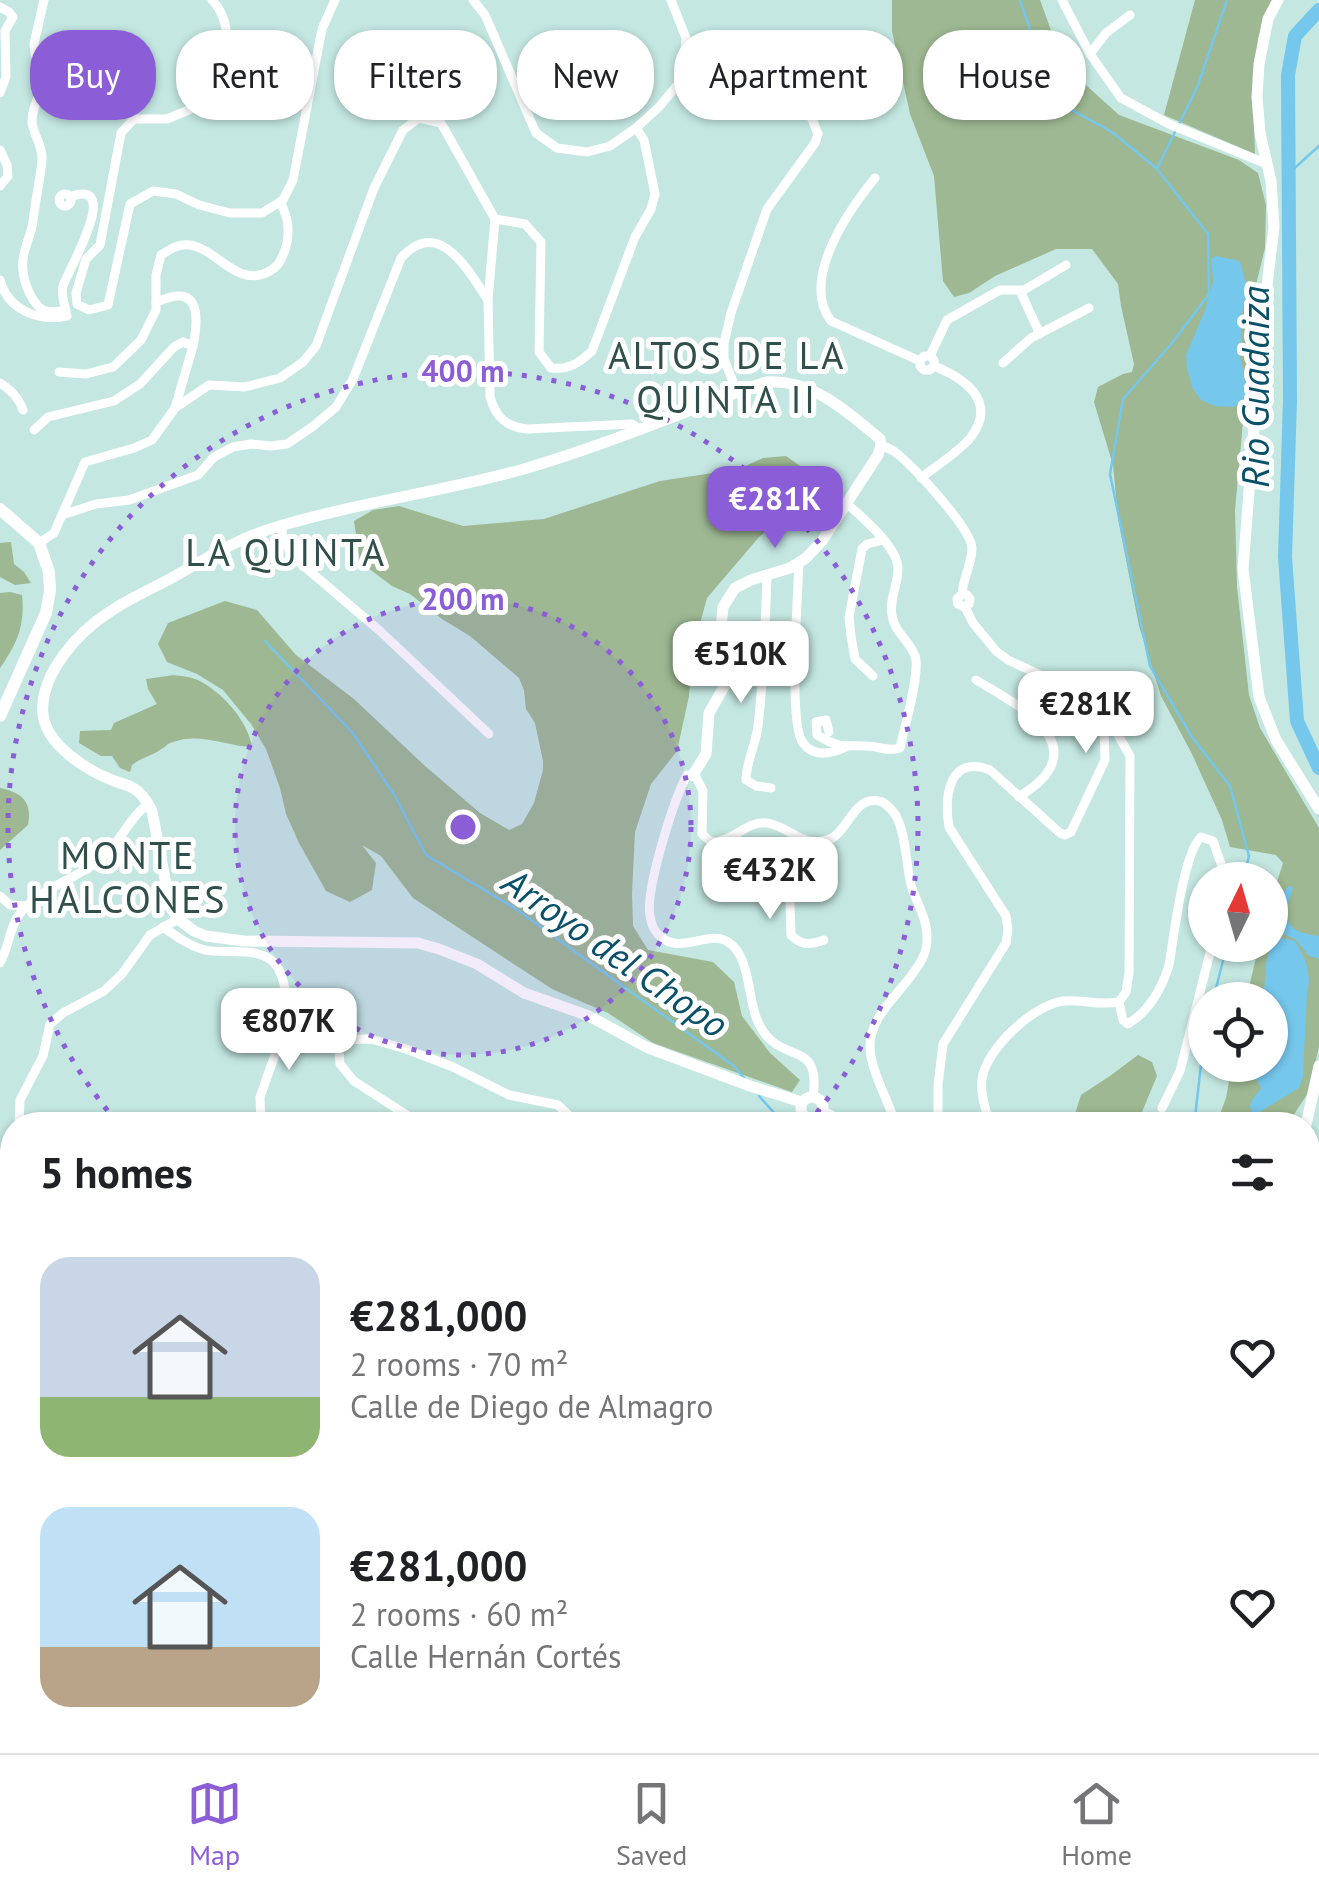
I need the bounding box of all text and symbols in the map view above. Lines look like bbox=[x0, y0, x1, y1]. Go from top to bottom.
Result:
chip: Buy bbox=[30, 30, 156, 120]
chip: Rent bbox=[176, 30, 314, 120]
chip: Filters bbox=[334, 30, 497, 120]
chip: New bbox=[517, 30, 654, 120]
chip: Apartment bbox=[674, 30, 903, 120]
chip: House bbox=[923, 30, 1086, 120]
water label: Rio Guadaiza bbox=[1230, 286, 1279, 488]
district label: ALTOS DE LA QUINTA II bbox=[608, 330, 846, 423]
text: 400 m bbox=[422, 351, 504, 390]
pin: €281K bbox=[705, 466, 845, 551]
text: €281K bbox=[729, 477, 821, 519]
district label: LA QUINTA bbox=[185, 527, 387, 576]
text: 200 m bbox=[422, 579, 504, 618]
pin: €510K bbox=[671, 621, 811, 706]
text: €510K bbox=[695, 632, 787, 674]
pin: €281K bbox=[1016, 671, 1156, 756]
text: €281K bbox=[1040, 682, 1132, 724]
centre of rings bbox=[445, 809, 481, 845]
district label: MONTE HALCONES bbox=[29, 830, 227, 923]
pin: €432K bbox=[700, 837, 840, 922]
text: €432K bbox=[724, 848, 816, 890]
water label: Arroyo del Chopo bbox=[492, 855, 738, 1048]
north arrow bbox=[1188, 862, 1288, 962]
map controls bbox=[1188, 862, 1288, 1082]
button: locate bbox=[1188, 982, 1288, 1082]
pin: €807K bbox=[219, 988, 359, 1073]
text: €807K bbox=[243, 999, 335, 1041]
text: 5 homes bbox=[40, 1145, 193, 1200]
icon: filters bbox=[1225, 1145, 1280, 1200]
text: €281,000 bbox=[350, 1288, 527, 1343]
icon: home bbox=[120, 1297, 240, 1417]
icon: heart bbox=[1225, 1330, 1280, 1385]
text: 2 rooms · 70 m² bbox=[350, 1343, 568, 1385]
text: Calle de Diego de Almagro bbox=[350, 1385, 714, 1427]
text: €281,000 bbox=[350, 1538, 527, 1593]
icon: home bbox=[120, 1547, 240, 1667]
icon: heart bbox=[1225, 1580, 1280, 1635]
text: 2 rooms · 60 m² bbox=[350, 1593, 568, 1635]
text: Calle Hernán Cortés bbox=[350, 1635, 622, 1677]
tab: Map bbox=[187, 1776, 242, 1873]
tab: Saved bbox=[616, 1776, 687, 1873]
tab: Home bbox=[1061, 1776, 1132, 1873]

